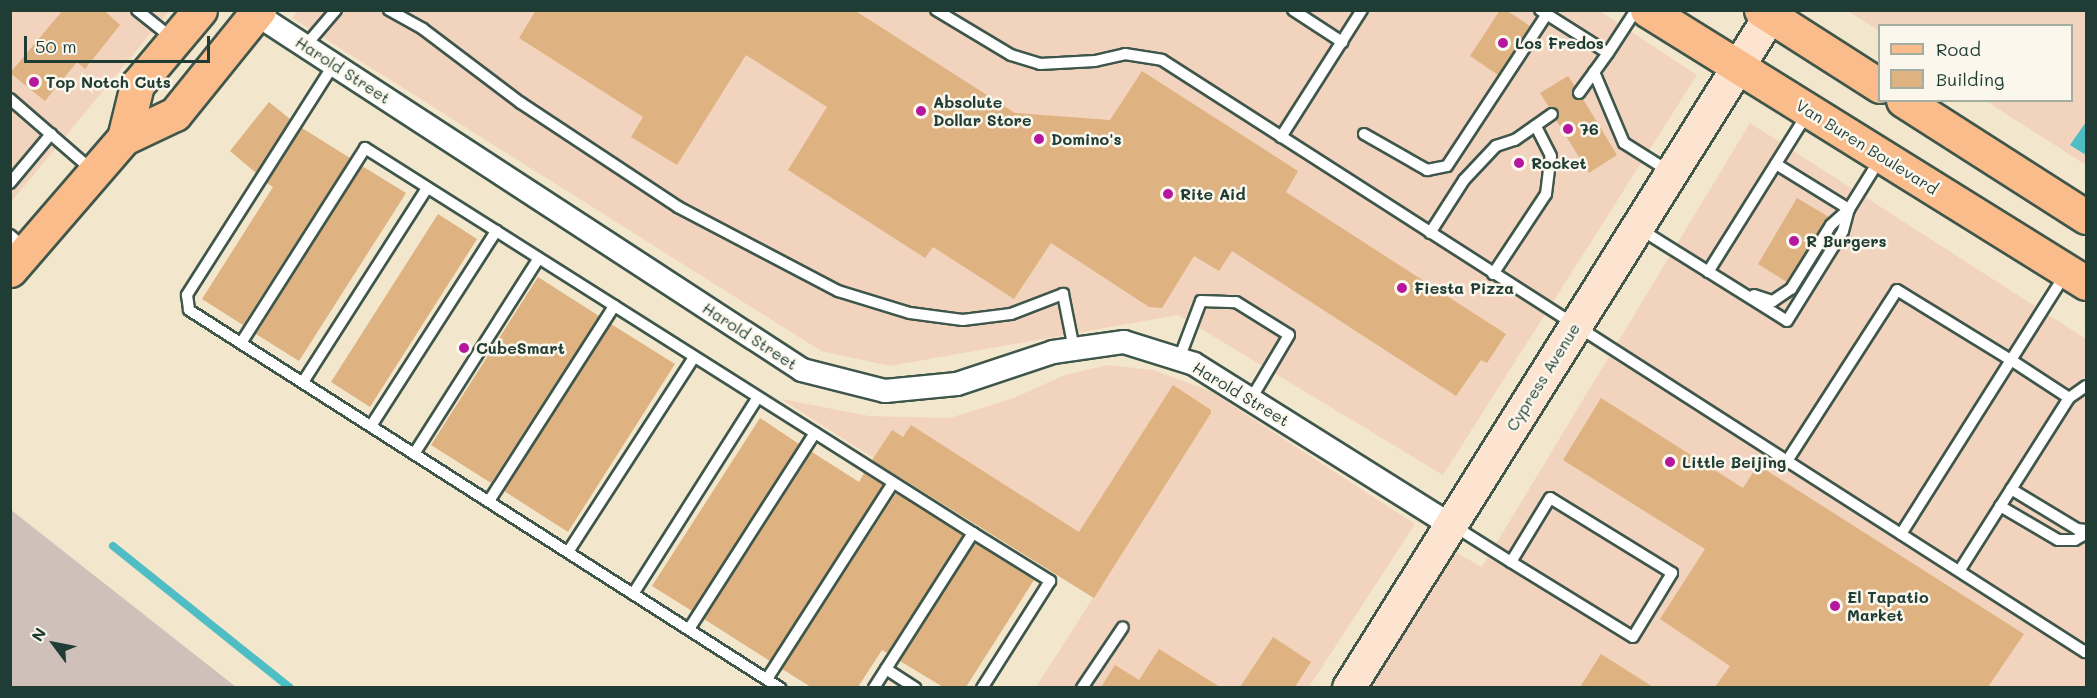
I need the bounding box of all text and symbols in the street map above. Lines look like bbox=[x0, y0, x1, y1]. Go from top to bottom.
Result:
scale bar bbox=[27, 24, 213, 62]
legend bbox=[1878, 24, 2073, 102]
street label: Harold Street bbox=[292, 32, 394, 108]
place label: Los Fredos bbox=[1515, 33, 1604, 53]
text: 50 m bbox=[35, 34, 77, 58]
marker: Los Fredos bbox=[1496, 36, 1510, 50]
text: Road bbox=[1936, 37, 1981, 61]
text: Building bbox=[1936, 67, 2004, 91]
place label: Top Notch Cuts bbox=[46, 72, 171, 92]
marker: Top Notch Cuts bbox=[27, 75, 41, 89]
place label: Absolute Dollar Store bbox=[933, 92, 1031, 130]
street label: Van Buren Boulevard bbox=[1793, 96, 1941, 198]
marker: Absolute Dollar Store bbox=[914, 104, 928, 118]
place label: 76 bbox=[1580, 119, 1599, 139]
marker: 76 bbox=[1561, 122, 1575, 136]
place label: Domino's bbox=[1051, 129, 1122, 149]
marker: Domino's bbox=[1032, 132, 1046, 146]
place label: Rocket bbox=[1531, 153, 1587, 173]
marker: Rocket bbox=[1512, 156, 1526, 170]
place label: Rite Aid bbox=[1180, 184, 1246, 204]
marker: Rite Aid bbox=[1161, 187, 1175, 201]
place label: R Burgers bbox=[1806, 231, 1887, 251]
marker: R Burgers bbox=[1787, 234, 1801, 248]
place label: Fiesta Pizza bbox=[1414, 278, 1514, 298]
marker: Fiesta Pizza bbox=[1395, 281, 1409, 295]
street label: Harold Street bbox=[699, 298, 801, 374]
street label: Cypress Avenue bbox=[1502, 319, 1584, 435]
place label: CubeSmart bbox=[476, 338, 565, 358]
marker: CubeSmart bbox=[457, 341, 471, 355]
street label: Harold Street bbox=[1189, 358, 1293, 430]
place label: Little Beijing bbox=[1682, 452, 1786, 472]
marker: Little Beijing bbox=[1663, 455, 1677, 469]
place label: El Tapatio Market bbox=[1847, 587, 1929, 625]
marker: El Tapatio Market bbox=[1828, 599, 1842, 613]
north arrow bbox=[24, 614, 84, 674]
text: N bbox=[26, 623, 50, 645]

